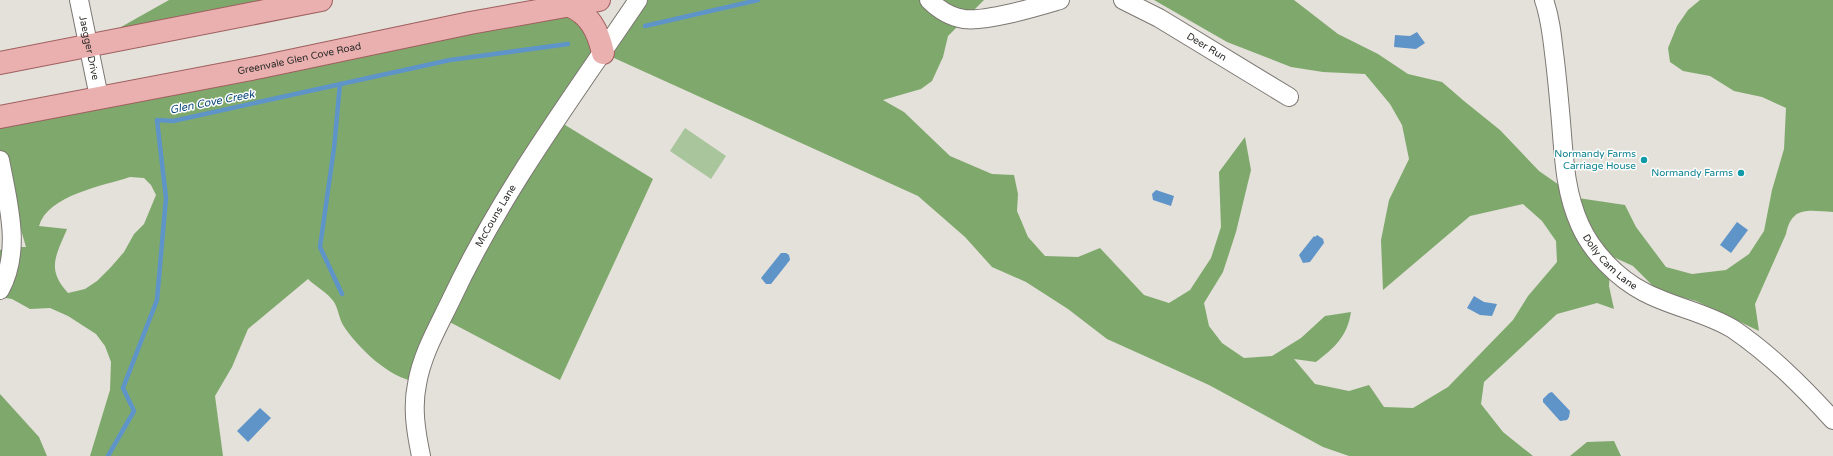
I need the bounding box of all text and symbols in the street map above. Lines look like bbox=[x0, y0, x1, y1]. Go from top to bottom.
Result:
street label: Jaegger Drive bbox=[76, 15, 101, 82]
street label: Deer Run bbox=[1185, 30, 1229, 64]
street label: Greenvale Glen Cove Road bbox=[236, 40, 362, 77]
water label: Glen Cove Creek bbox=[169, 87, 256, 117]
place label: Normandy Farms Carriage House bbox=[1554, 148, 1636, 172]
marker: Normandy Farms Carriage House bbox=[1639, 155, 1649, 165]
place label: Normandy Farms bbox=[1651, 167, 1733, 179]
marker: Normandy Farms bbox=[1736, 168, 1746, 178]
street label: McCouns Lane bbox=[473, 182, 519, 249]
street label: Dolly Cam Lane bbox=[1580, 232, 1640, 293]

